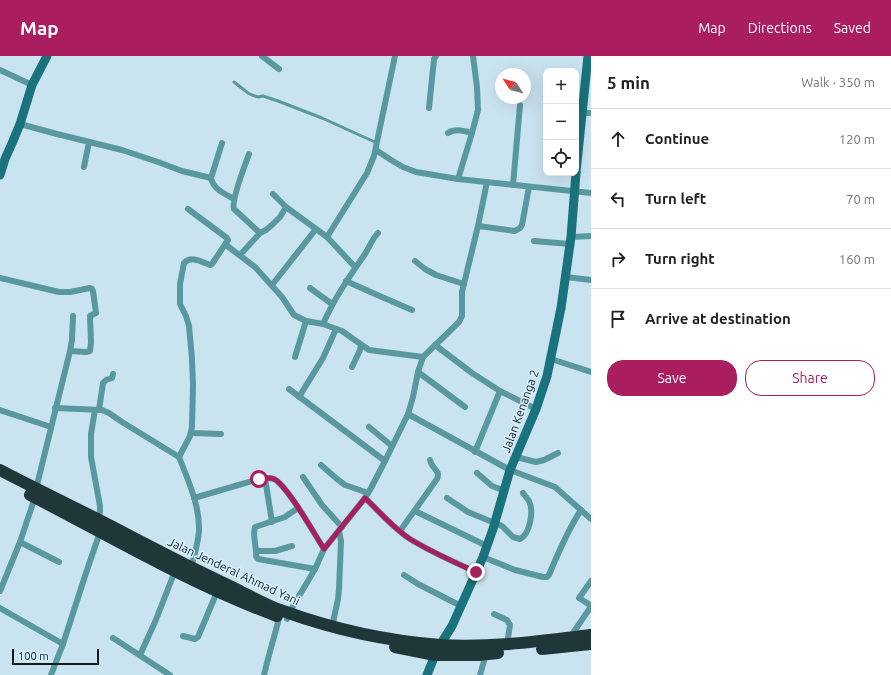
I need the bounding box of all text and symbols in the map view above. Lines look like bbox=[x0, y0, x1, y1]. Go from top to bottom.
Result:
text: Map bbox=[20, 17, 59, 39]
text: Map bbox=[698, 20, 726, 36]
text: Directions bbox=[748, 20, 812, 36]
text: Saved bbox=[834, 20, 871, 36]
north arrow bbox=[495, 68, 531, 104]
map controls bbox=[543, 68, 579, 176]
button: + bbox=[543, 68, 579, 104]
text: 5 min bbox=[607, 73, 650, 92]
text: Walk · 350 m bbox=[801, 75, 875, 89]
button: − bbox=[543, 104, 579, 140]
icon: ahead bbox=[607, 128, 629, 150]
text: Continue bbox=[645, 130, 709, 147]
text: 120 m bbox=[839, 132, 875, 146]
button: locate bbox=[543, 140, 579, 176]
icon: left bbox=[607, 188, 629, 210]
text: Turn left bbox=[645, 190, 706, 207]
text: 70 m bbox=[846, 192, 875, 206]
icon: right bbox=[607, 248, 629, 270]
text: Turn right bbox=[645, 250, 715, 267]
text: 160 m bbox=[839, 252, 875, 266]
icon: arrive bbox=[607, 308, 629, 330]
text: Arrive at destination bbox=[645, 310, 791, 327]
button: Save bbox=[607, 360, 737, 396]
button: Share bbox=[745, 360, 875, 396]
street label: Jalan Kenanga 2 bbox=[499, 368, 541, 454]
route start bbox=[250, 470, 268, 488]
street label: Jalan Jenderal Ahmad Yani bbox=[166, 535, 302, 607]
route end bbox=[467, 563, 485, 581]
scale bar bbox=[12, 647, 99, 666]
text: 100 m bbox=[18, 650, 49, 662]

